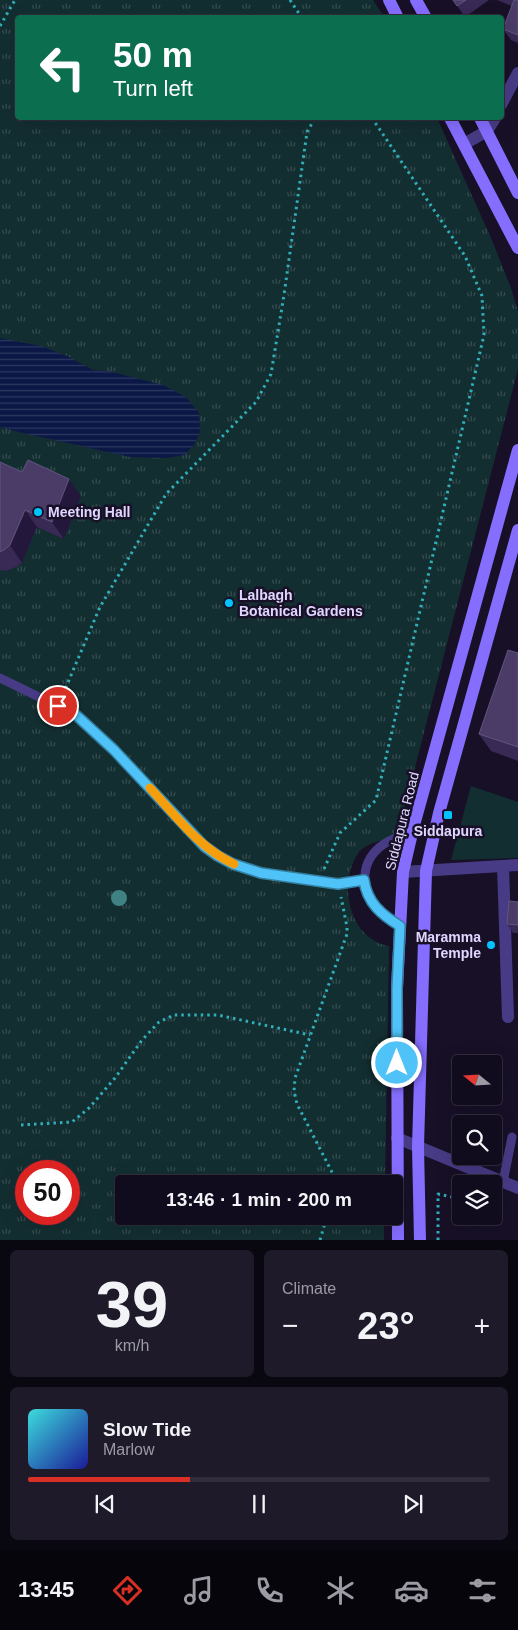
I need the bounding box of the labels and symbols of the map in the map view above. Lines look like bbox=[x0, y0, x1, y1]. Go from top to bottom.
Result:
place label: Meeting Hall bbox=[48, 504, 130, 520]
marker: Meeting Hall bbox=[32, 506, 44, 518]
place label: Lalbagh Botanical Gardens bbox=[239, 587, 363, 619]
marker: Lalbagh Botanical Gardens bbox=[223, 597, 235, 609]
pin bbox=[37, 685, 79, 727]
street label: Siddapura Road bbox=[382, 770, 422, 872]
marker: Siddapura bbox=[442, 809, 454, 821]
place label: Siddapura bbox=[414, 823, 482, 839]
place label: Maramma Temple bbox=[416, 929, 481, 961]
marker: Maramma Temple bbox=[485, 939, 497, 951]
position arrow bbox=[370, 1036, 422, 1088]
north arrow bbox=[452, 1055, 502, 1105]
speed limit sign: 50 bbox=[15, 1160, 80, 1225]

